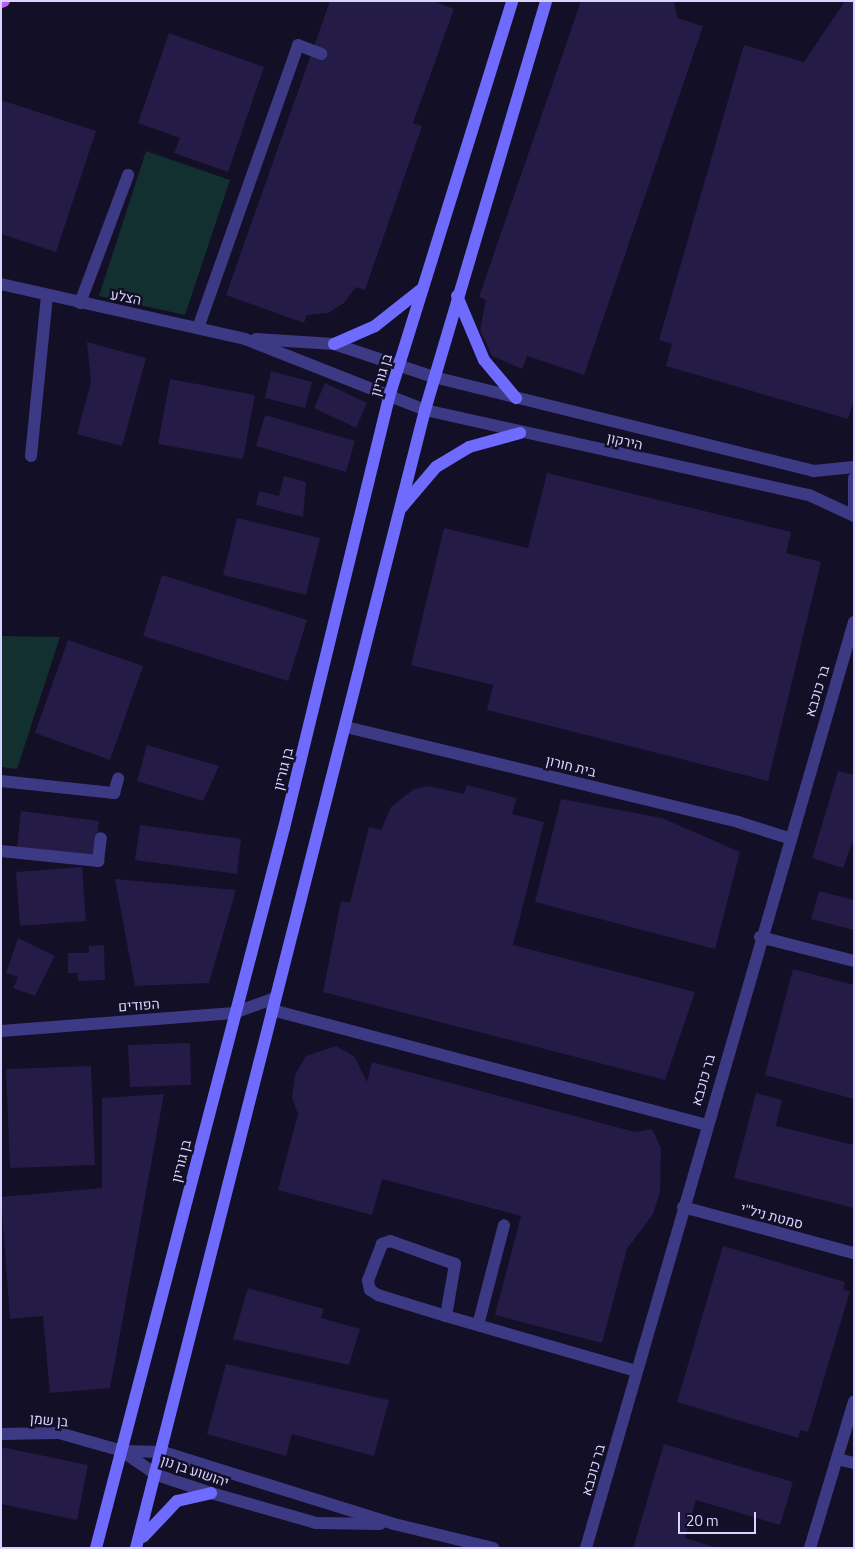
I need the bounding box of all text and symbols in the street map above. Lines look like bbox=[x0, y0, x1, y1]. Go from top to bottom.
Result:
street label: הצלע bbox=[109, 286, 143, 308]
street label: בן גוריון bbox=[367, 352, 395, 398]
street label: הירקון bbox=[606, 429, 644, 453]
street label: בר כוכבא bbox=[801, 663, 833, 719]
street label: בן גוריון bbox=[270, 746, 296, 792]
street label: בית חורון bbox=[544, 752, 598, 780]
street label: הפודים bbox=[118, 995, 160, 1015]
street label: בר כוכבא bbox=[688, 1052, 718, 1108]
street label: בן גוריון bbox=[168, 1138, 194, 1184]
street label: סמטת ניל"י bbox=[739, 1200, 805, 1232]
street label: בן שמן bbox=[29, 1410, 69, 1430]
street label: בר כוכבא bbox=[578, 1442, 608, 1498]
street label: יהושוע בן נון bbox=[159, 1452, 231, 1490]
scale bar bbox=[680, 1502, 758, 1534]
text: 20 m bbox=[686, 1509, 719, 1532]

